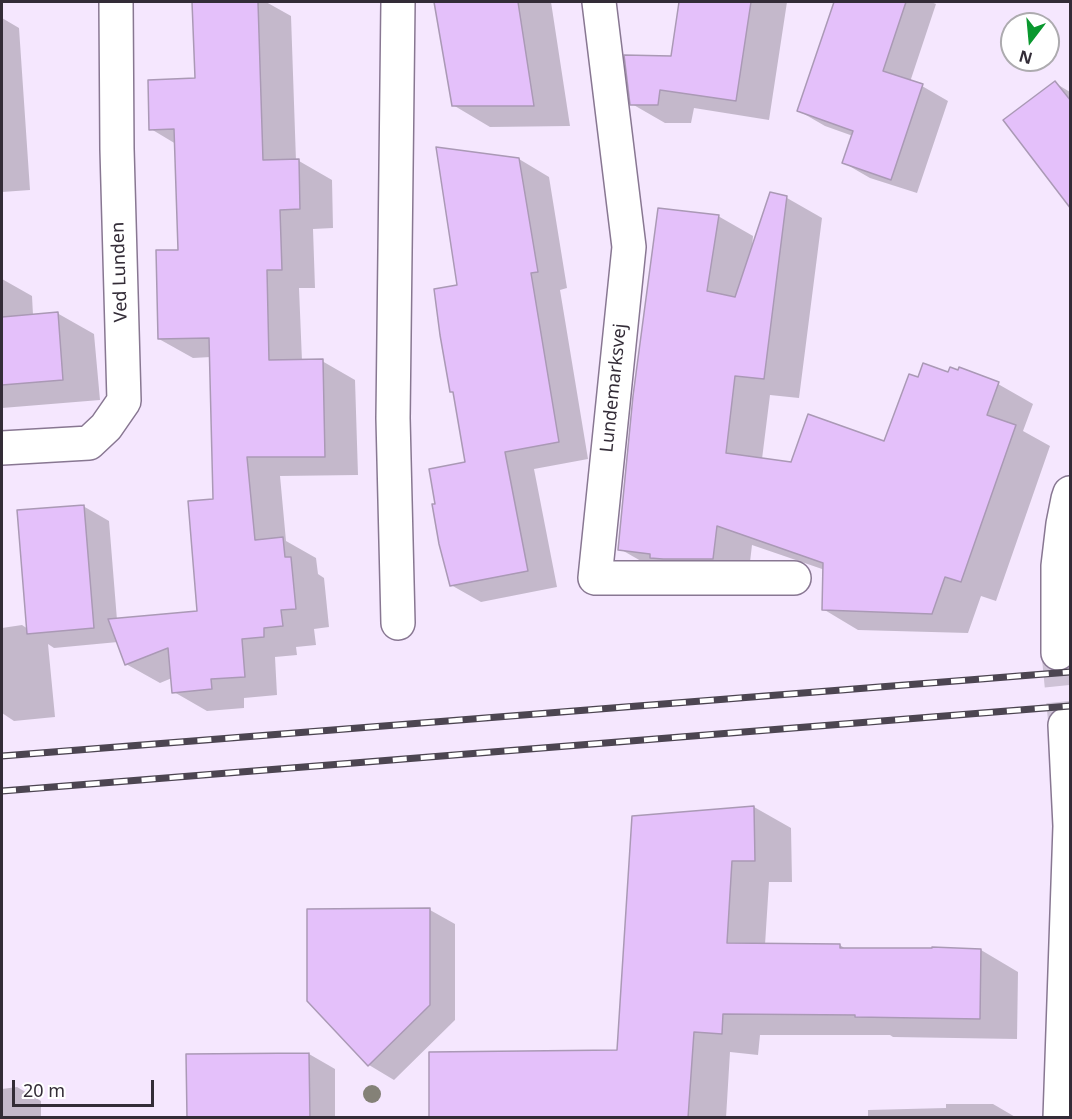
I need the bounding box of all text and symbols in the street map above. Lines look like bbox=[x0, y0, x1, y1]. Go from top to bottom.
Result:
north arrow bbox=[1000, 12, 1060, 72]
text: N bbox=[1016, 45, 1035, 70]
street label: Ved Lunden bbox=[107, 221, 133, 323]
street label: Lundemarksvej bbox=[596, 323, 632, 453]
scale bar bbox=[15, 1068, 158, 1106]
text: 20 m bbox=[23, 1078, 65, 1102]

